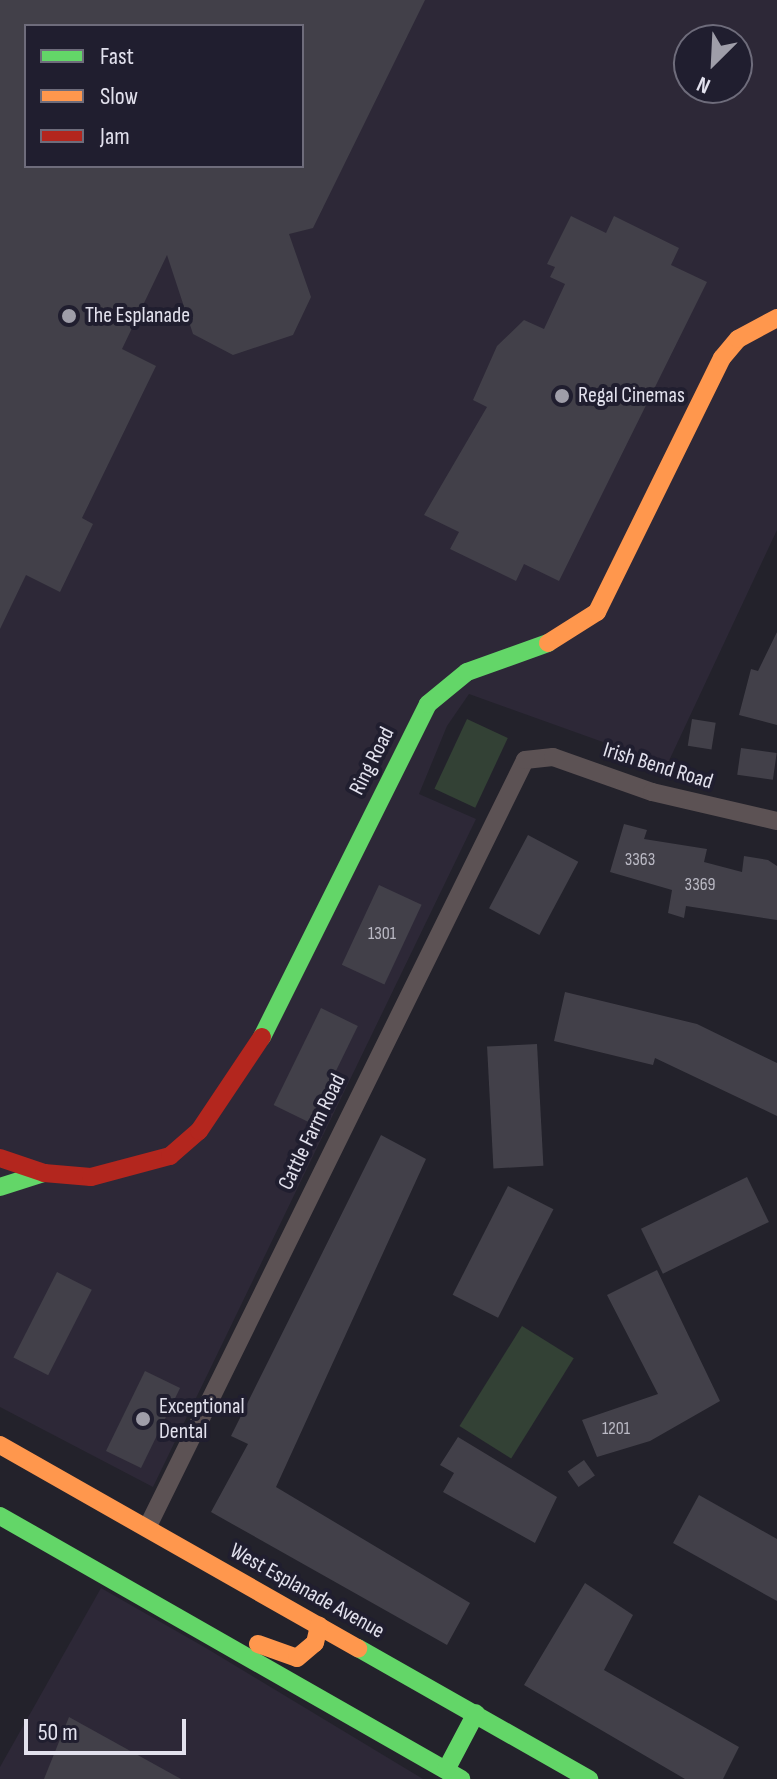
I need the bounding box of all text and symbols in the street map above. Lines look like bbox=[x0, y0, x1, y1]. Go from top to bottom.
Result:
legend bbox=[24, 24, 304, 168]
north arrow bbox=[673, 24, 753, 104]
text: Fast bbox=[100, 42, 134, 71]
text: N bbox=[693, 70, 715, 99]
text: Slow bbox=[100, 82, 138, 111]
text: Jam bbox=[100, 122, 130, 151]
place label: The Esplanade bbox=[85, 303, 190, 329]
marker: The Esplanade bbox=[60, 307, 78, 325]
place label: Regal Cinemas bbox=[578, 383, 685, 409]
marker: Regal Cinemas bbox=[553, 387, 571, 405]
street label: Ring Road bbox=[344, 723, 400, 799]
street label: Irish Bend Road bbox=[600, 737, 716, 795]
house number: 3363 bbox=[625, 849, 655, 871]
house number: 3369 bbox=[685, 874, 715, 896]
house number: 1301 bbox=[368, 923, 396, 945]
street label: Cattle Farm Road bbox=[273, 1070, 351, 1194]
place label: Exceptional Dental bbox=[159, 1393, 245, 1444]
marker: Exceptional Dental bbox=[134, 1410, 152, 1428]
house number: 1201 bbox=[602, 1418, 630, 1440]
street label: West Esplanade Avenue bbox=[225, 1538, 389, 1644]
scale bar bbox=[28, 1703, 190, 1753]
text: 50 m bbox=[38, 1718, 78, 1747]

